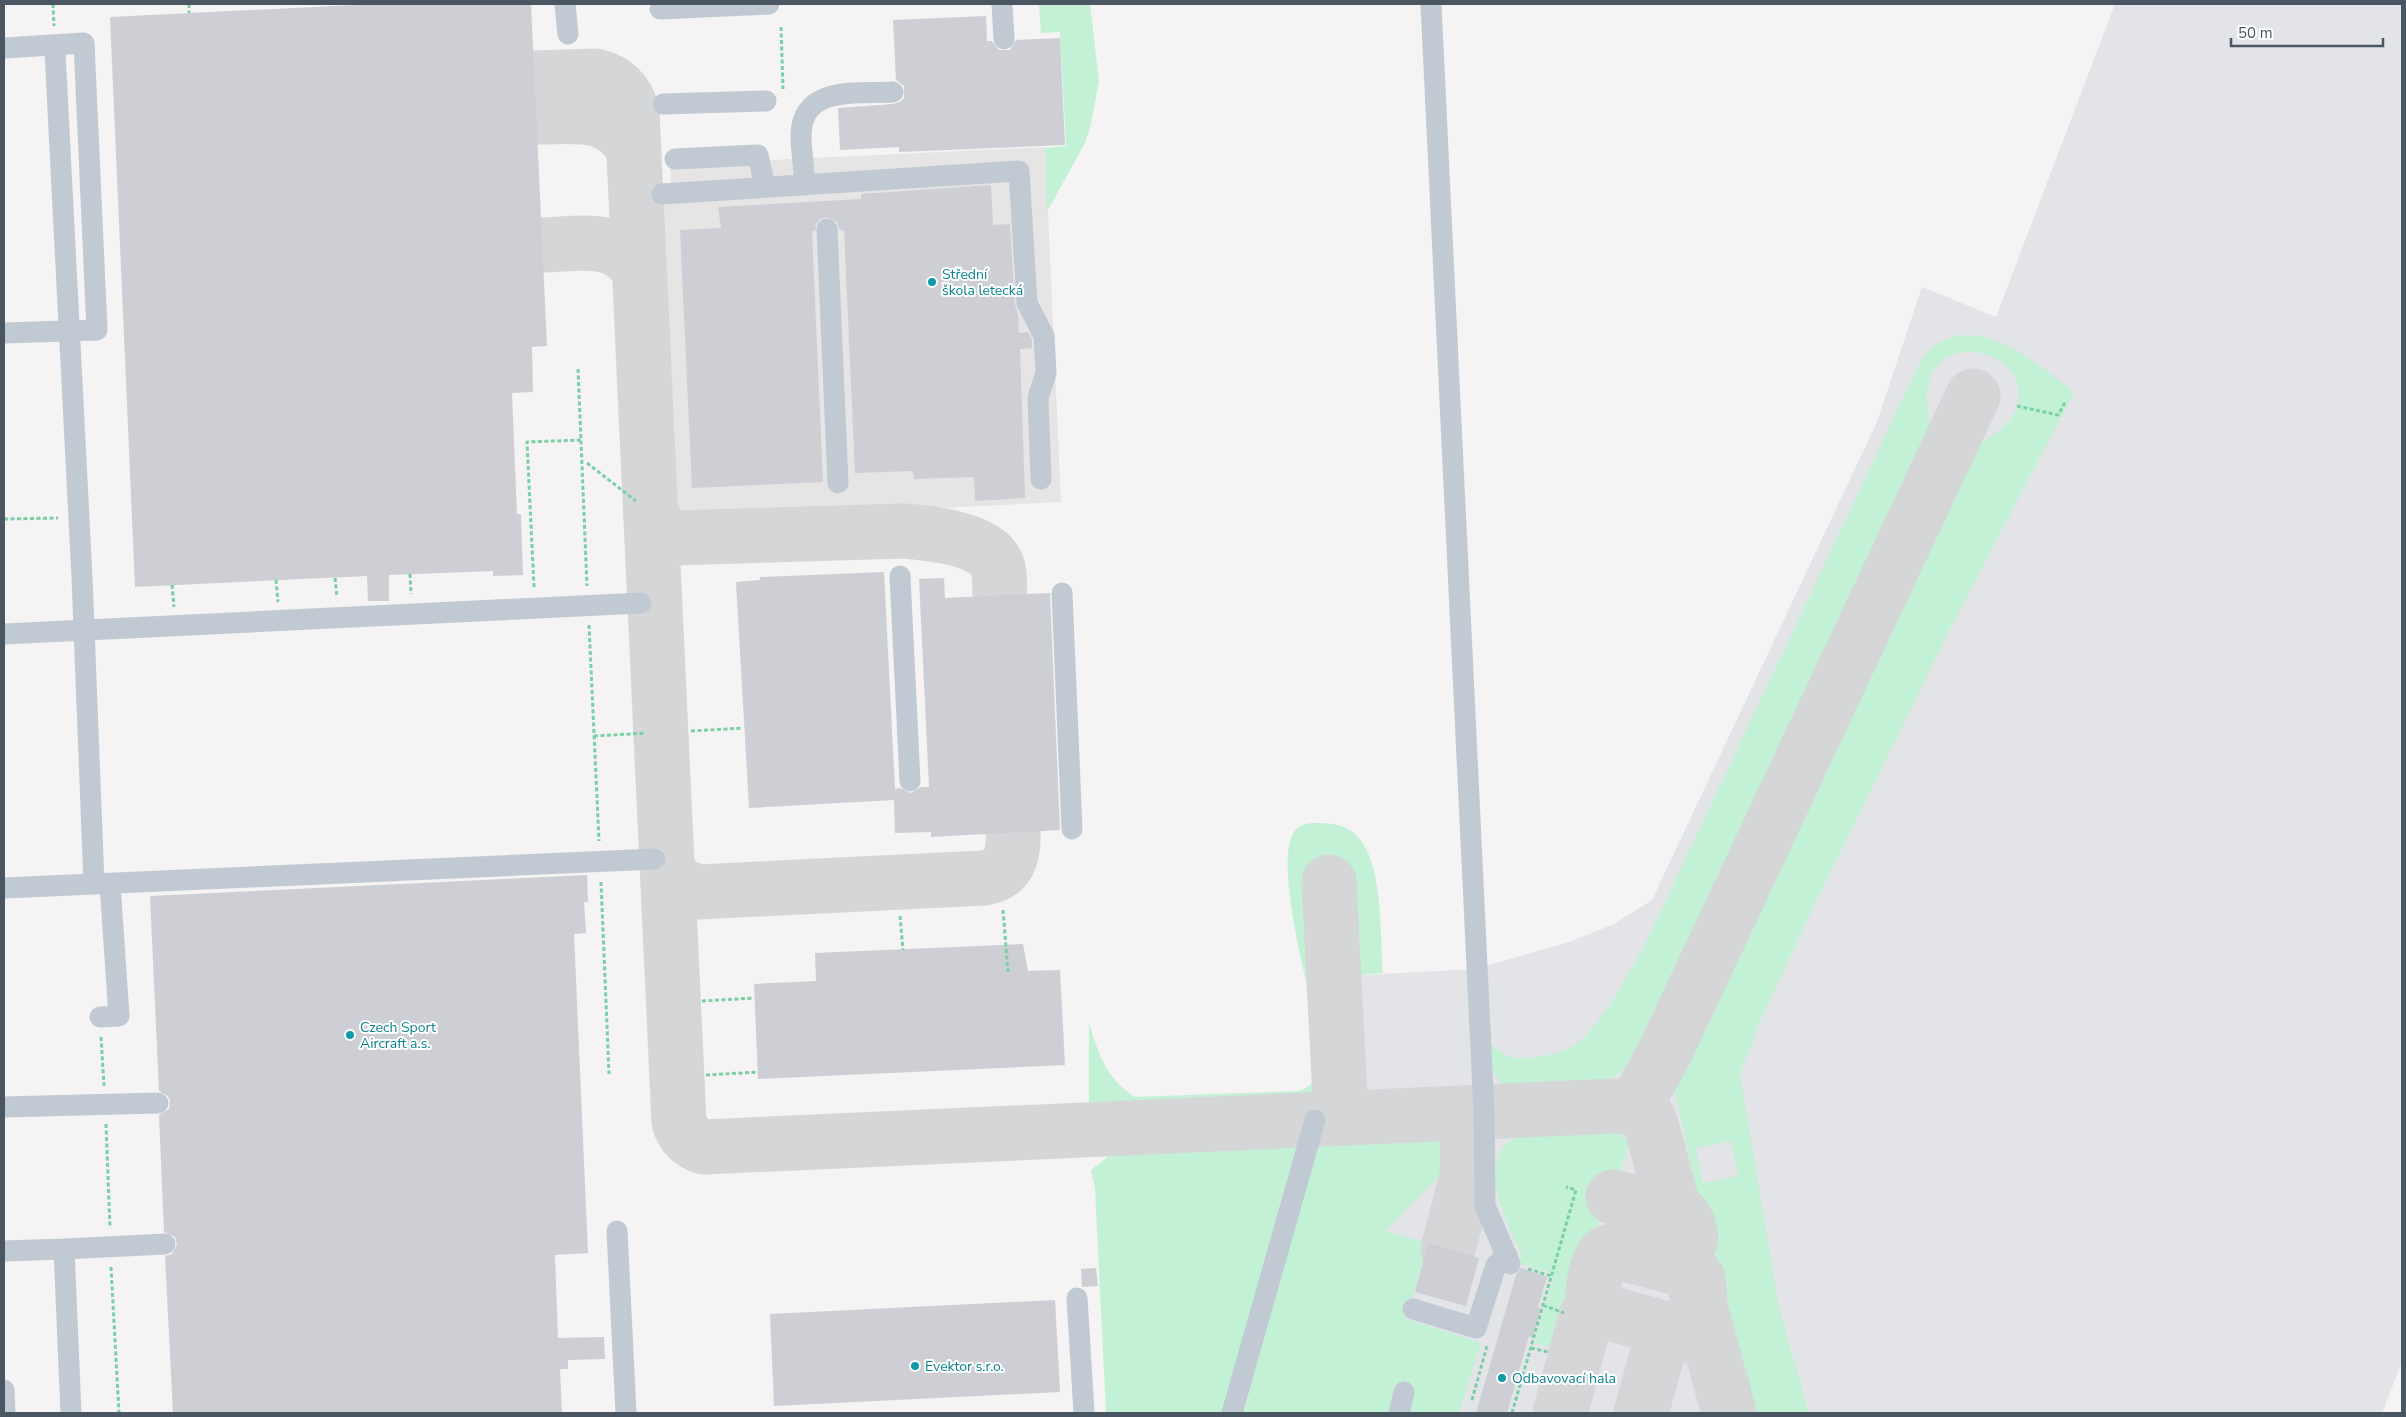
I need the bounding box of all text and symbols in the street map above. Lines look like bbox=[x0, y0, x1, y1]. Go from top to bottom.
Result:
scale bar bbox=[2231, 15, 2384, 47]
text: 50 m bbox=[2238, 23, 2273, 43]
place label: Střední škola letecká bbox=[942, 265, 1023, 300]
marker: Střední škola letecká bbox=[926, 276, 938, 288]
place label: Czech Sport Aircraft a.s. bbox=[360, 1018, 436, 1053]
marker: Czech Sport Aircraft a.s. bbox=[344, 1029, 356, 1041]
place label: Evektor s.r.o. bbox=[925, 1357, 1004, 1376]
marker: Evektor s.r.o. bbox=[909, 1360, 921, 1372]
place label: Odbavovací hala bbox=[1512, 1369, 1616, 1388]
marker: Odbavovací hala bbox=[1496, 1372, 1508, 1384]

